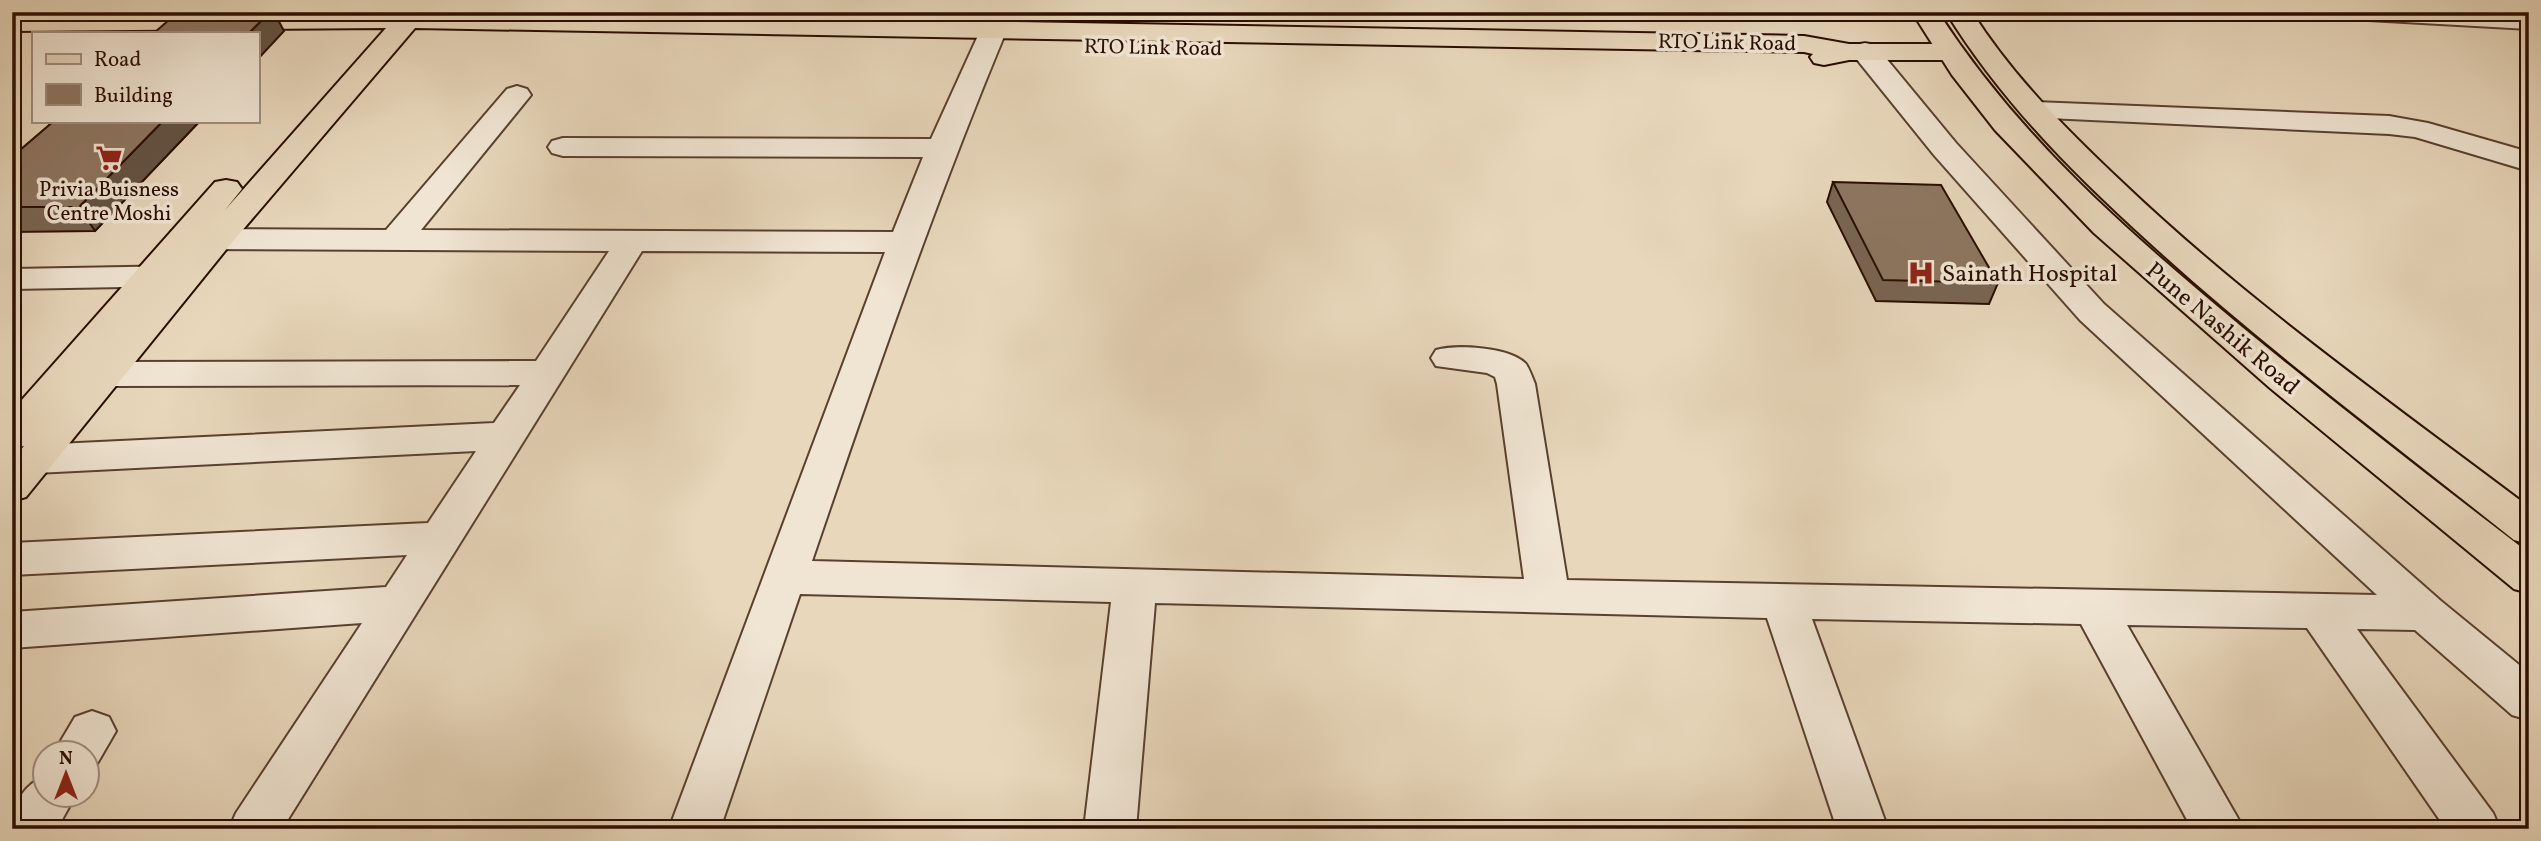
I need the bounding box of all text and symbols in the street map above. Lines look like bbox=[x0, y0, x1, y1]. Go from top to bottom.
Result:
street label: RTO Link Road bbox=[1658, 28, 1796, 59]
legend bbox=[32, 32, 259, 122]
street label: RTO Link Road bbox=[1084, 33, 1222, 64]
text: Road bbox=[94, 46, 141, 75]
text: Building bbox=[94, 82, 173, 111]
supermarket icon: Privia Buisness Centre Moshi bbox=[94, 143, 124, 173]
place label: Privia Buisness Centre Moshi bbox=[39, 176, 179, 229]
street label: Pune Nashik Road bbox=[2137, 255, 2306, 404]
hospital icon: Sainath Hospital bbox=[1906, 258, 1936, 288]
place label: Sainath Hospital bbox=[1942, 258, 2118, 292]
north arrow bbox=[32, 740, 102, 810]
text: N bbox=[59, 746, 73, 772]

